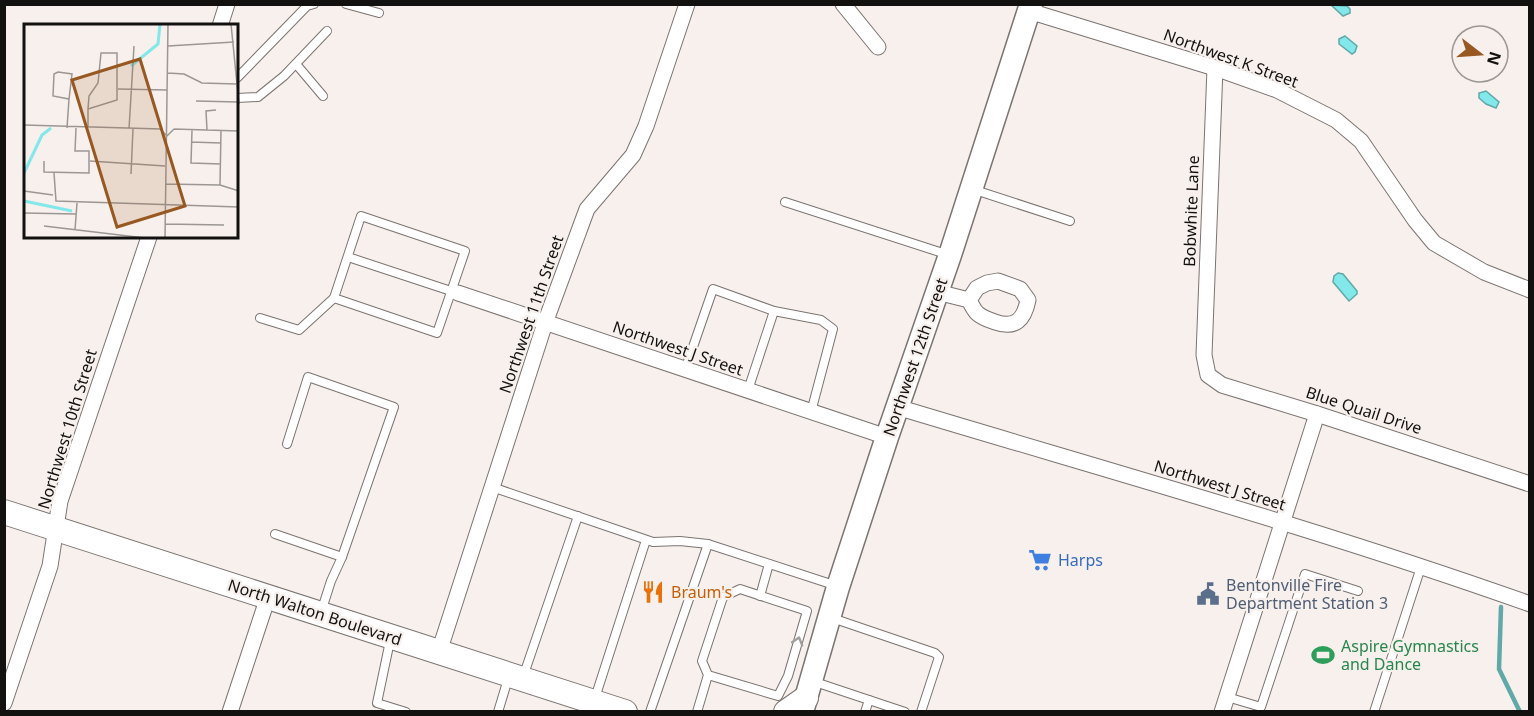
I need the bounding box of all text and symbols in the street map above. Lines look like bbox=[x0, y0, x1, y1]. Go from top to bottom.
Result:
street label: Northwest K Street bbox=[1160, 23, 1302, 93]
inset map bbox=[24, 24, 238, 238]
north arrow bbox=[1450, 24, 1510, 84]
text: N bbox=[1482, 49, 1507, 68]
street label: Bobwhite Lane bbox=[1178, 155, 1204, 267]
street label: Northwest 11th Street bbox=[494, 232, 569, 396]
street label: Northwest 12th Street bbox=[878, 275, 953, 439]
street label: Northwest J Street bbox=[610, 315, 746, 381]
street label: Northwest 10th Street bbox=[32, 346, 102, 512]
street label: Blue Quail Drive bbox=[1303, 381, 1425, 439]
street label: Northwest J Street bbox=[1152, 455, 1289, 516]
supermarket icon: Harps bbox=[1027, 547, 1053, 573]
place label: Harps bbox=[1058, 549, 1103, 571]
street label: North Walton Boulevard bbox=[225, 573, 405, 651]
place label: Bentonville Fire Department Station 3 bbox=[1226, 574, 1388, 614]
restaurant icon: Braum's bbox=[640, 579, 666, 605]
place label: Braum's bbox=[671, 581, 732, 603]
public building icon: Bentonville Fire Department Station 3 bbox=[1195, 581, 1221, 607]
place label: Aspire Gymnastics and Dance bbox=[1341, 635, 1479, 675]
one-way arrow bbox=[791, 636, 803, 647]
sports icon: Aspire Gymnastics and Dance bbox=[1310, 642, 1336, 668]

